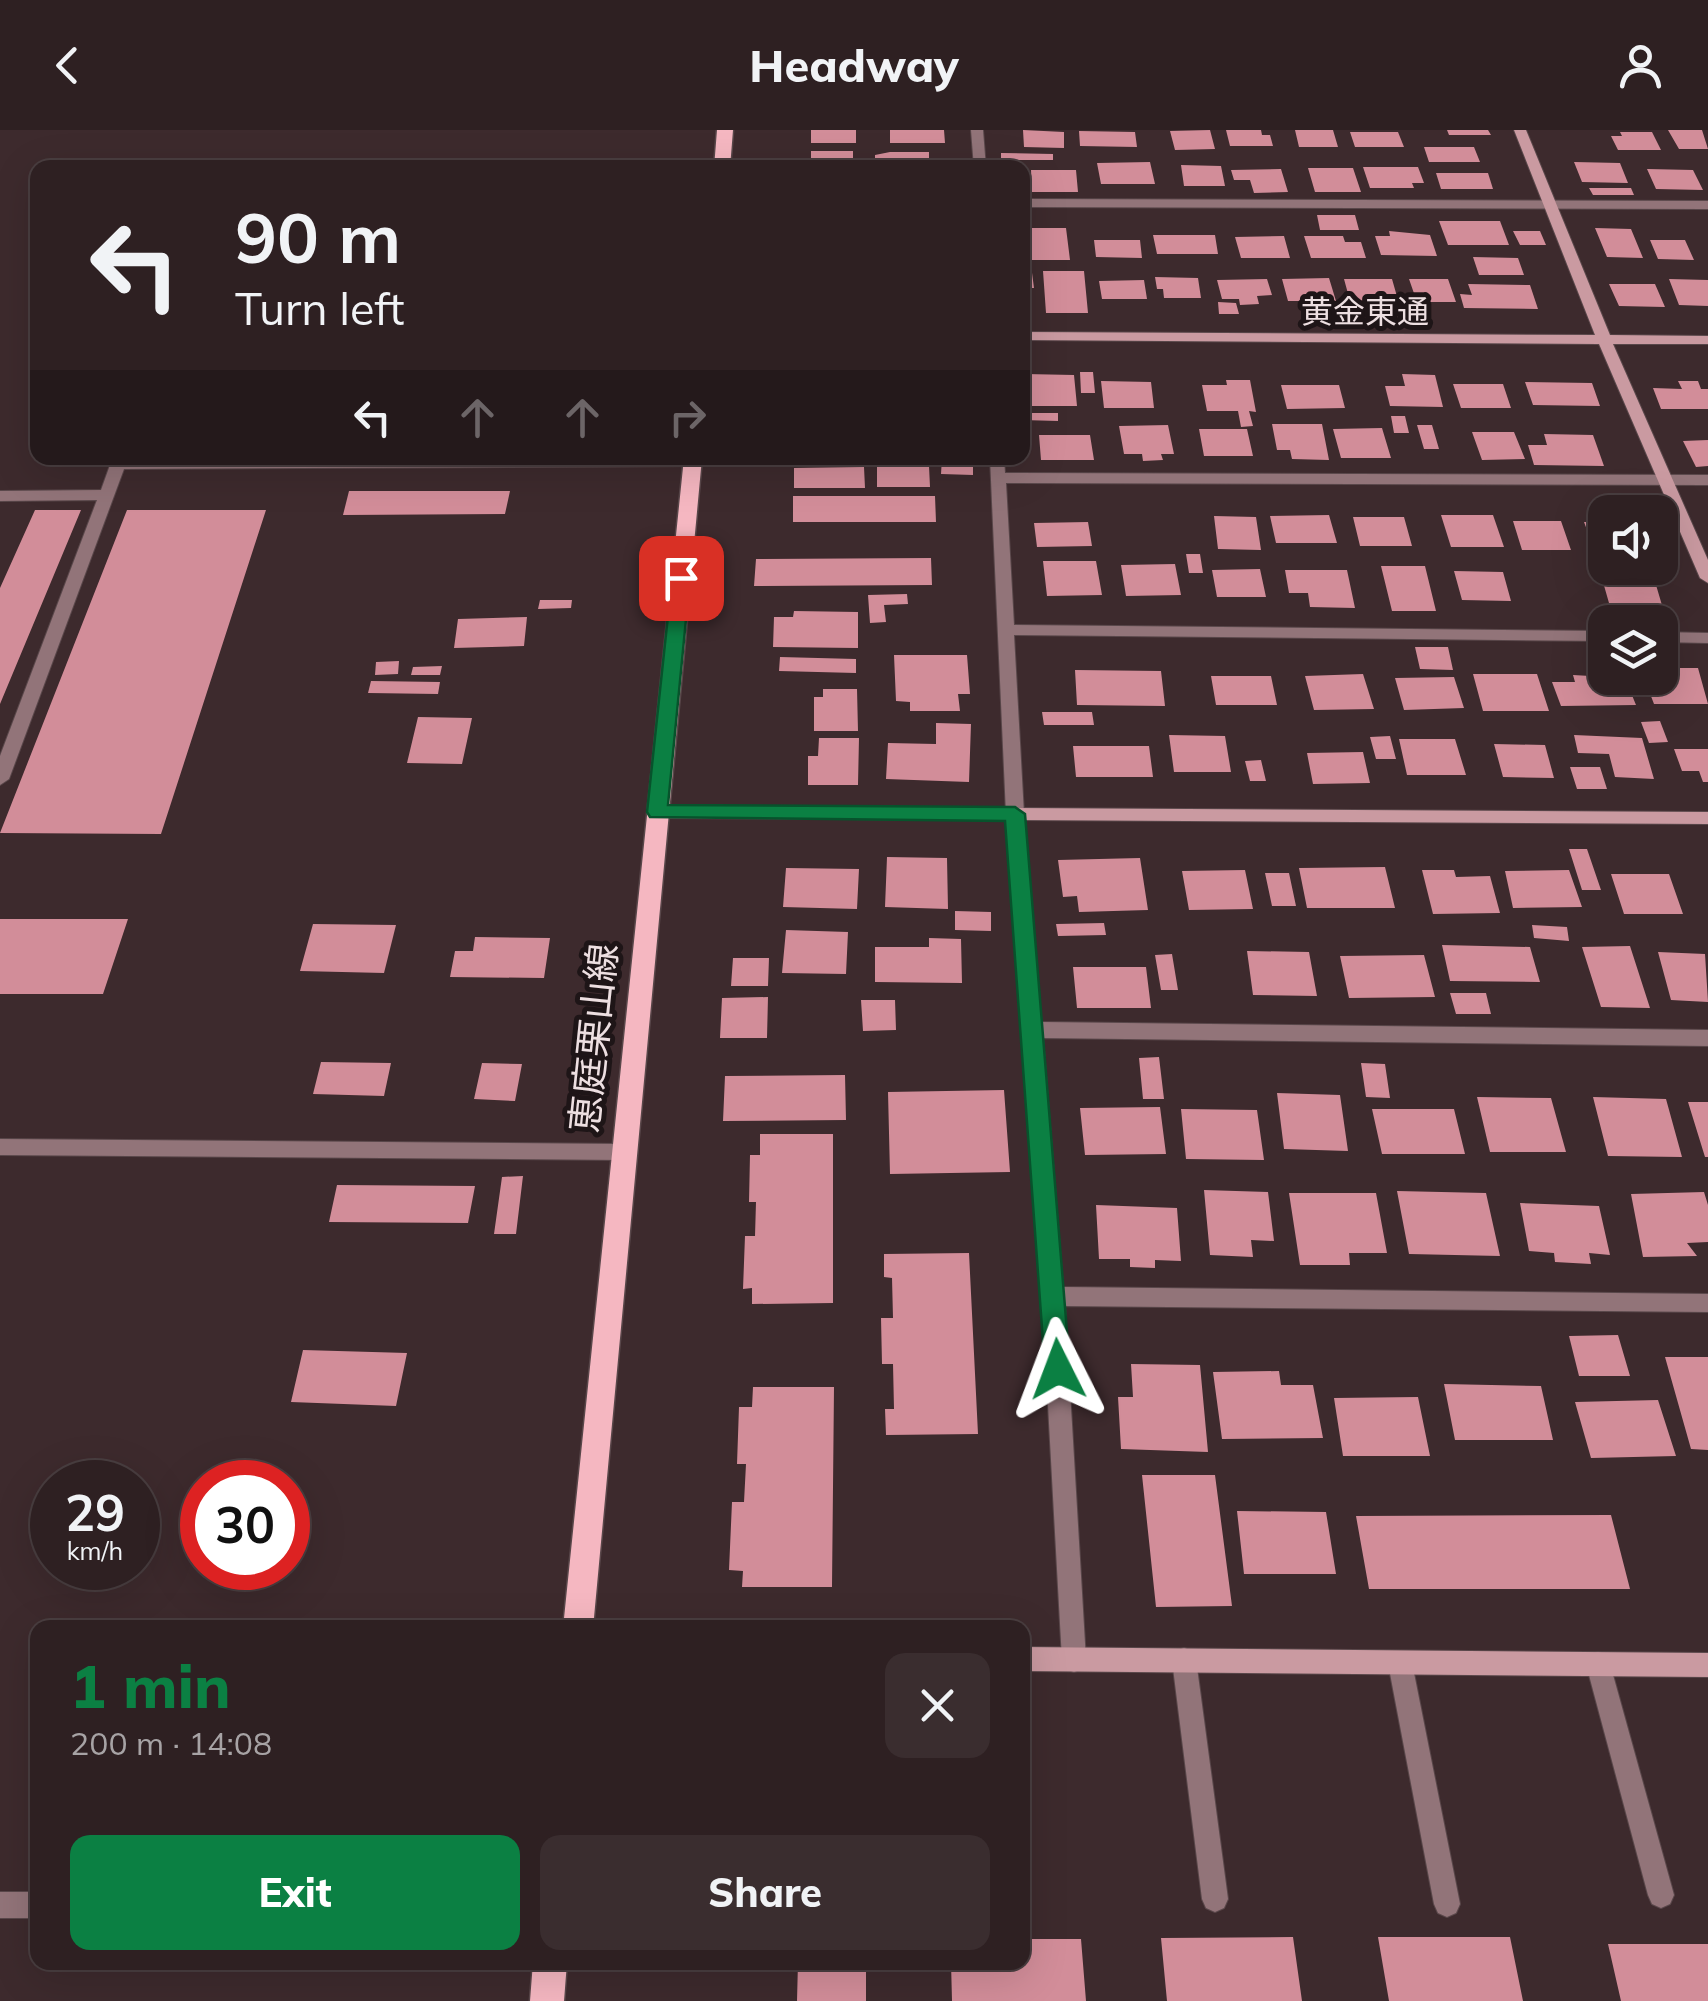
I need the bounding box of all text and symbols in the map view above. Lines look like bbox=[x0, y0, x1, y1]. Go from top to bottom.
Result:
text: Headway bbox=[749, 37, 959, 93]
icon: back bbox=[40, 38, 95, 93]
icon: person bbox=[1613, 38, 1668, 93]
text: 90 m bbox=[235, 193, 401, 281]
icon: left bbox=[70, 200, 200, 330]
text: Turn left bbox=[235, 280, 404, 336]
street label: 黄金東通 bbox=[1301, 291, 1429, 331]
icon: left bbox=[345, 390, 400, 445]
icon: ahead bbox=[450, 390, 505, 445]
icon: ahead bbox=[555, 390, 610, 445]
icon: right bbox=[660, 390, 715, 445]
map controls bbox=[1588, 495, 1678, 695]
button: sound bbox=[1588, 495, 1678, 585]
pin bbox=[639, 536, 724, 621]
icon: arrive bbox=[654, 551, 709, 606]
button: layers bbox=[1588, 605, 1678, 695]
street label: 恵庭栗山線 bbox=[559, 941, 627, 1135]
position arrow bbox=[1006, 1317, 1110, 1421]
speed limit sign: 30 bbox=[180, 1460, 310, 1590]
text: 29 bbox=[65, 1481, 125, 1544]
text: km/h bbox=[67, 1535, 123, 1566]
text: 1 min bbox=[70, 1648, 231, 1723]
button: close bbox=[885, 1653, 990, 1758]
text: 200 m · 14:08 bbox=[70, 1723, 272, 1763]
button: Exit bbox=[70, 1835, 520, 1950]
button: Share bbox=[540, 1835, 990, 1950]

